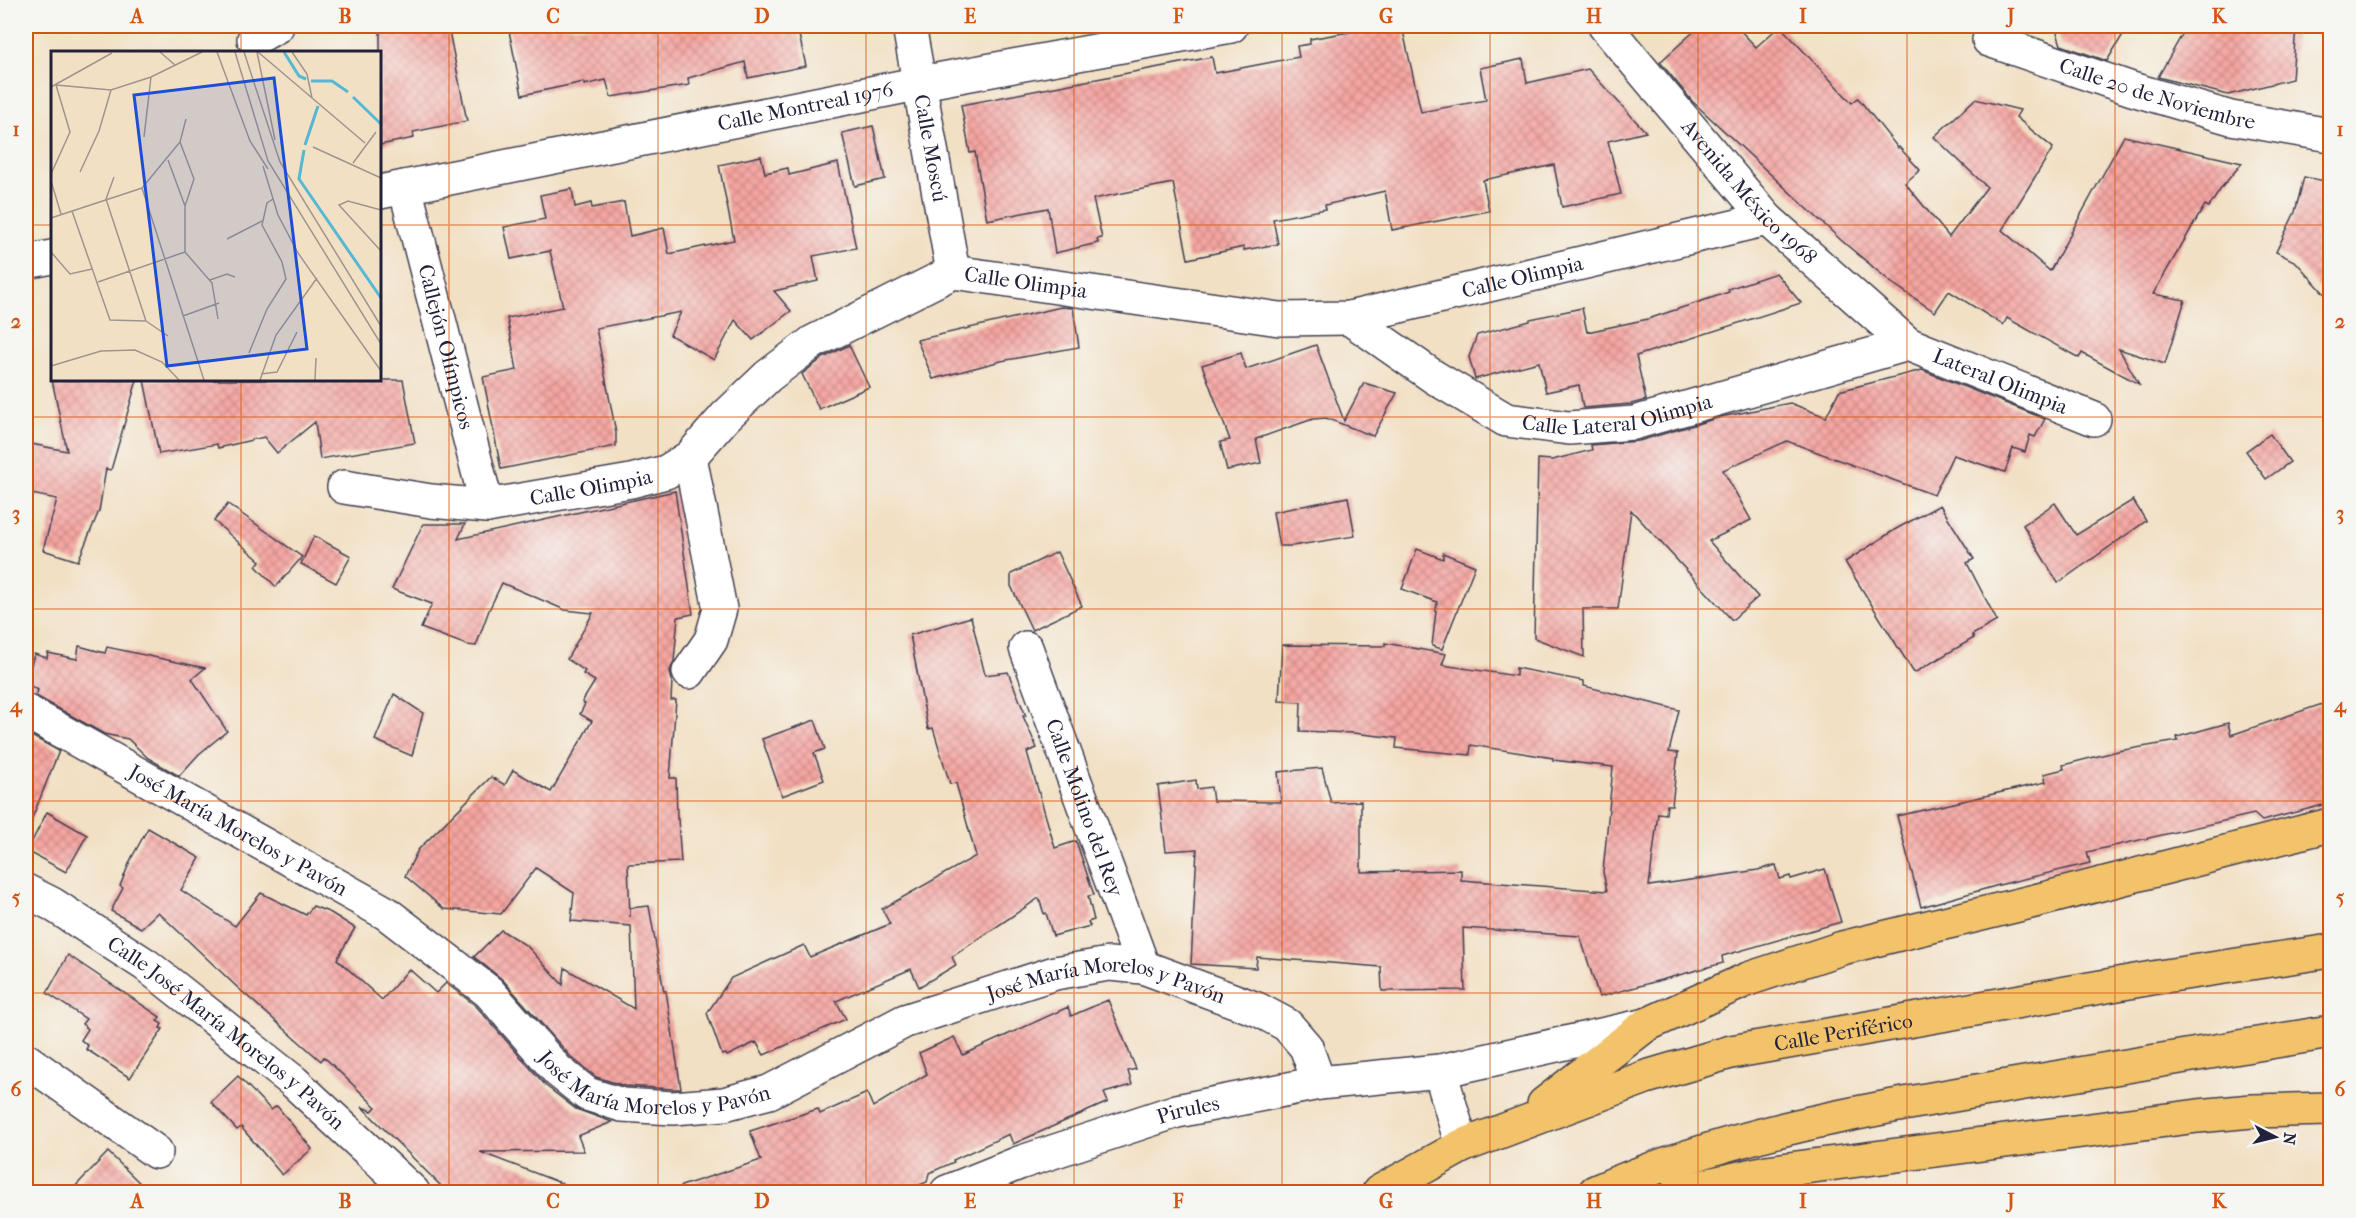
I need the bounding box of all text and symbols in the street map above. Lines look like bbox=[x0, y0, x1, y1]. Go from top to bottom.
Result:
text: A bbox=[129, 5, 145, 28]
text: B bbox=[338, 5, 352, 28]
text: C bbox=[546, 5, 560, 28]
text: D bbox=[754, 5, 770, 28]
text: E bbox=[964, 5, 976, 28]
text: F bbox=[1172, 5, 1184, 28]
text: G bbox=[1379, 5, 1393, 28]
text: H bbox=[1586, 5, 1602, 28]
text: I bbox=[1799, 5, 1807, 28]
text: J bbox=[2005, 5, 2015, 28]
text: K bbox=[2212, 5, 2228, 28]
inset map bbox=[51, 51, 381, 381]
street label: Calle 20 de Noviembre bbox=[2056, 53, 2257, 134]
street label: Calle Montreal 1976 bbox=[716, 77, 896, 136]
street label: Calle Moscú bbox=[909, 92, 952, 204]
street label: Avenida México 1968 bbox=[1676, 114, 1822, 269]
text: 1 bbox=[12, 118, 20, 141]
text: 1 bbox=[2336, 118, 2344, 141]
street label: Calle Olimpia bbox=[1459, 251, 1586, 303]
street label: Callejón Olímpicos bbox=[413, 262, 479, 432]
street label: Calle Olimpia bbox=[963, 262, 1089, 303]
text: 2 bbox=[11, 310, 21, 333]
text: 2 bbox=[2335, 310, 2345, 333]
street label: Lateral Olimpia bbox=[1930, 343, 2071, 419]
street label: Calle Lateral Olimpia bbox=[1521, 389, 1715, 440]
street label: Calle Olimpia bbox=[528, 464, 655, 510]
text: 3 bbox=[12, 502, 20, 525]
text: 3 bbox=[2336, 502, 2344, 525]
text: 4 bbox=[9, 694, 23, 718]
text: 4 bbox=[2333, 694, 2347, 718]
street label: Calle Molino del Rey bbox=[1041, 716, 1128, 900]
street label: José María Morelos y Pavón bbox=[123, 759, 352, 901]
text: 5 bbox=[12, 886, 21, 909]
text: 5 bbox=[2336, 886, 2345, 909]
street label: Calle José María Morelos y Pavón bbox=[103, 931, 350, 1135]
text: José María Morelos y Pavón bbox=[982, 952, 1229, 1008]
street label: José María Morelos y Pavón bbox=[983, 984, 1229, 1014]
street label: Calle Periférico bbox=[1772, 1008, 1914, 1056]
street label: José María Morelos y Pavón bbox=[532, 1044, 773, 1120]
text: 6 bbox=[11, 1078, 23, 1101]
text: 6 bbox=[2335, 1078, 2347, 1101]
street label: Pirules bbox=[1154, 1091, 1222, 1129]
north arrow bbox=[2245, 1107, 2305, 1167]
text: N bbox=[2279, 1132, 2300, 1147]
text: A bbox=[129, 1190, 145, 1213]
text: B bbox=[338, 1190, 352, 1213]
text: C bbox=[546, 1190, 560, 1213]
text: D bbox=[754, 1190, 770, 1213]
text: E bbox=[964, 1190, 976, 1213]
text: F bbox=[1172, 1190, 1184, 1213]
text: G bbox=[1379, 1190, 1393, 1213]
text: H bbox=[1586, 1190, 1602, 1213]
text: I bbox=[1799, 1190, 1807, 1213]
text: J bbox=[2005, 1190, 2015, 1213]
text: K bbox=[2212, 1190, 2228, 1213]

